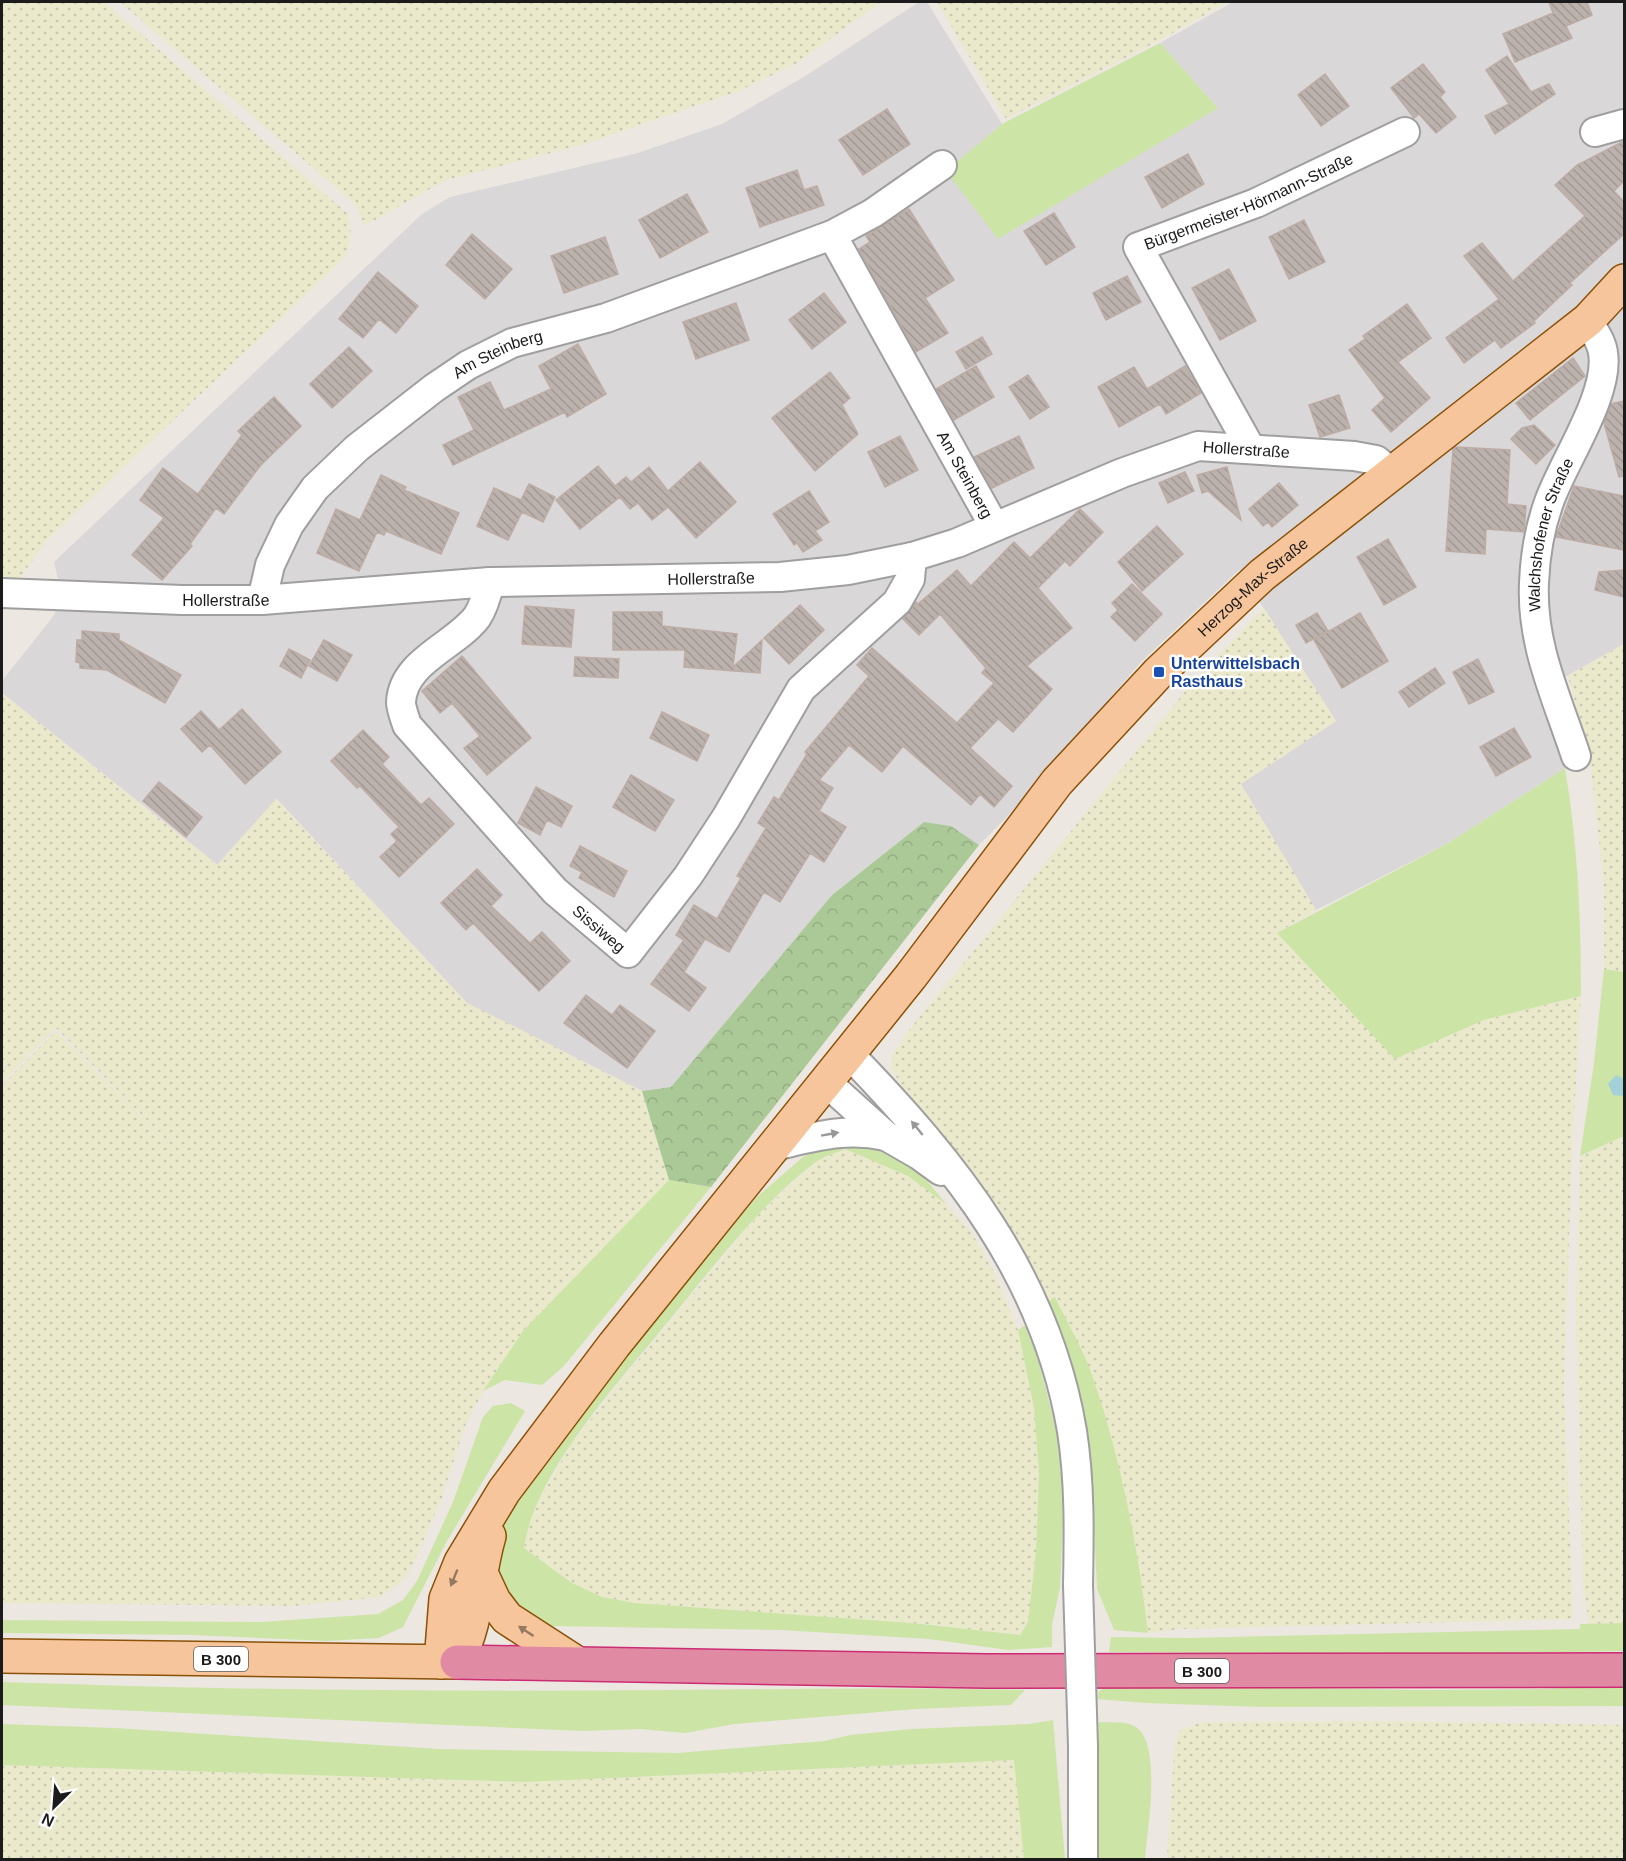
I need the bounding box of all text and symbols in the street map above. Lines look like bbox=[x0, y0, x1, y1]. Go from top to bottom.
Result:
street label: Bürgermeister-Hörmann-Straße bbox=[1142, 150, 1356, 253]
street label: Am Steinberg bbox=[450, 327, 544, 381]
street label: Am Steinberg bbox=[934, 428, 996, 521]
street label: Hollerstraße bbox=[1202, 438, 1290, 460]
street label: Walchshofener Straße bbox=[1525, 455, 1576, 612]
street label: Herzog-Max-Straße bbox=[1194, 534, 1311, 640]
street label: Hollerstraße bbox=[667, 569, 755, 587]
street label: Hollerstraße bbox=[182, 591, 270, 609]
place label: Unterwittelsbach Rasthaus bbox=[1171, 655, 1300, 690]
marker: Unterwittelsbach Rasthaus bbox=[1152, 665, 1166, 679]
street label: Sissiweg bbox=[570, 902, 629, 955]
one-way arrow bbox=[912, 1120, 924, 1135]
one-way arrow bbox=[821, 1129, 840, 1138]
one-way arrow bbox=[449, 1570, 459, 1588]
one-way arrow bbox=[518, 1626, 534, 1637]
road number: B 300 bbox=[194, 1647, 248, 1671]
road number: B 300 bbox=[1175, 1659, 1229, 1683]
north arrow bbox=[24, 1777, 84, 1837]
text: N bbox=[39, 1810, 57, 1830]

